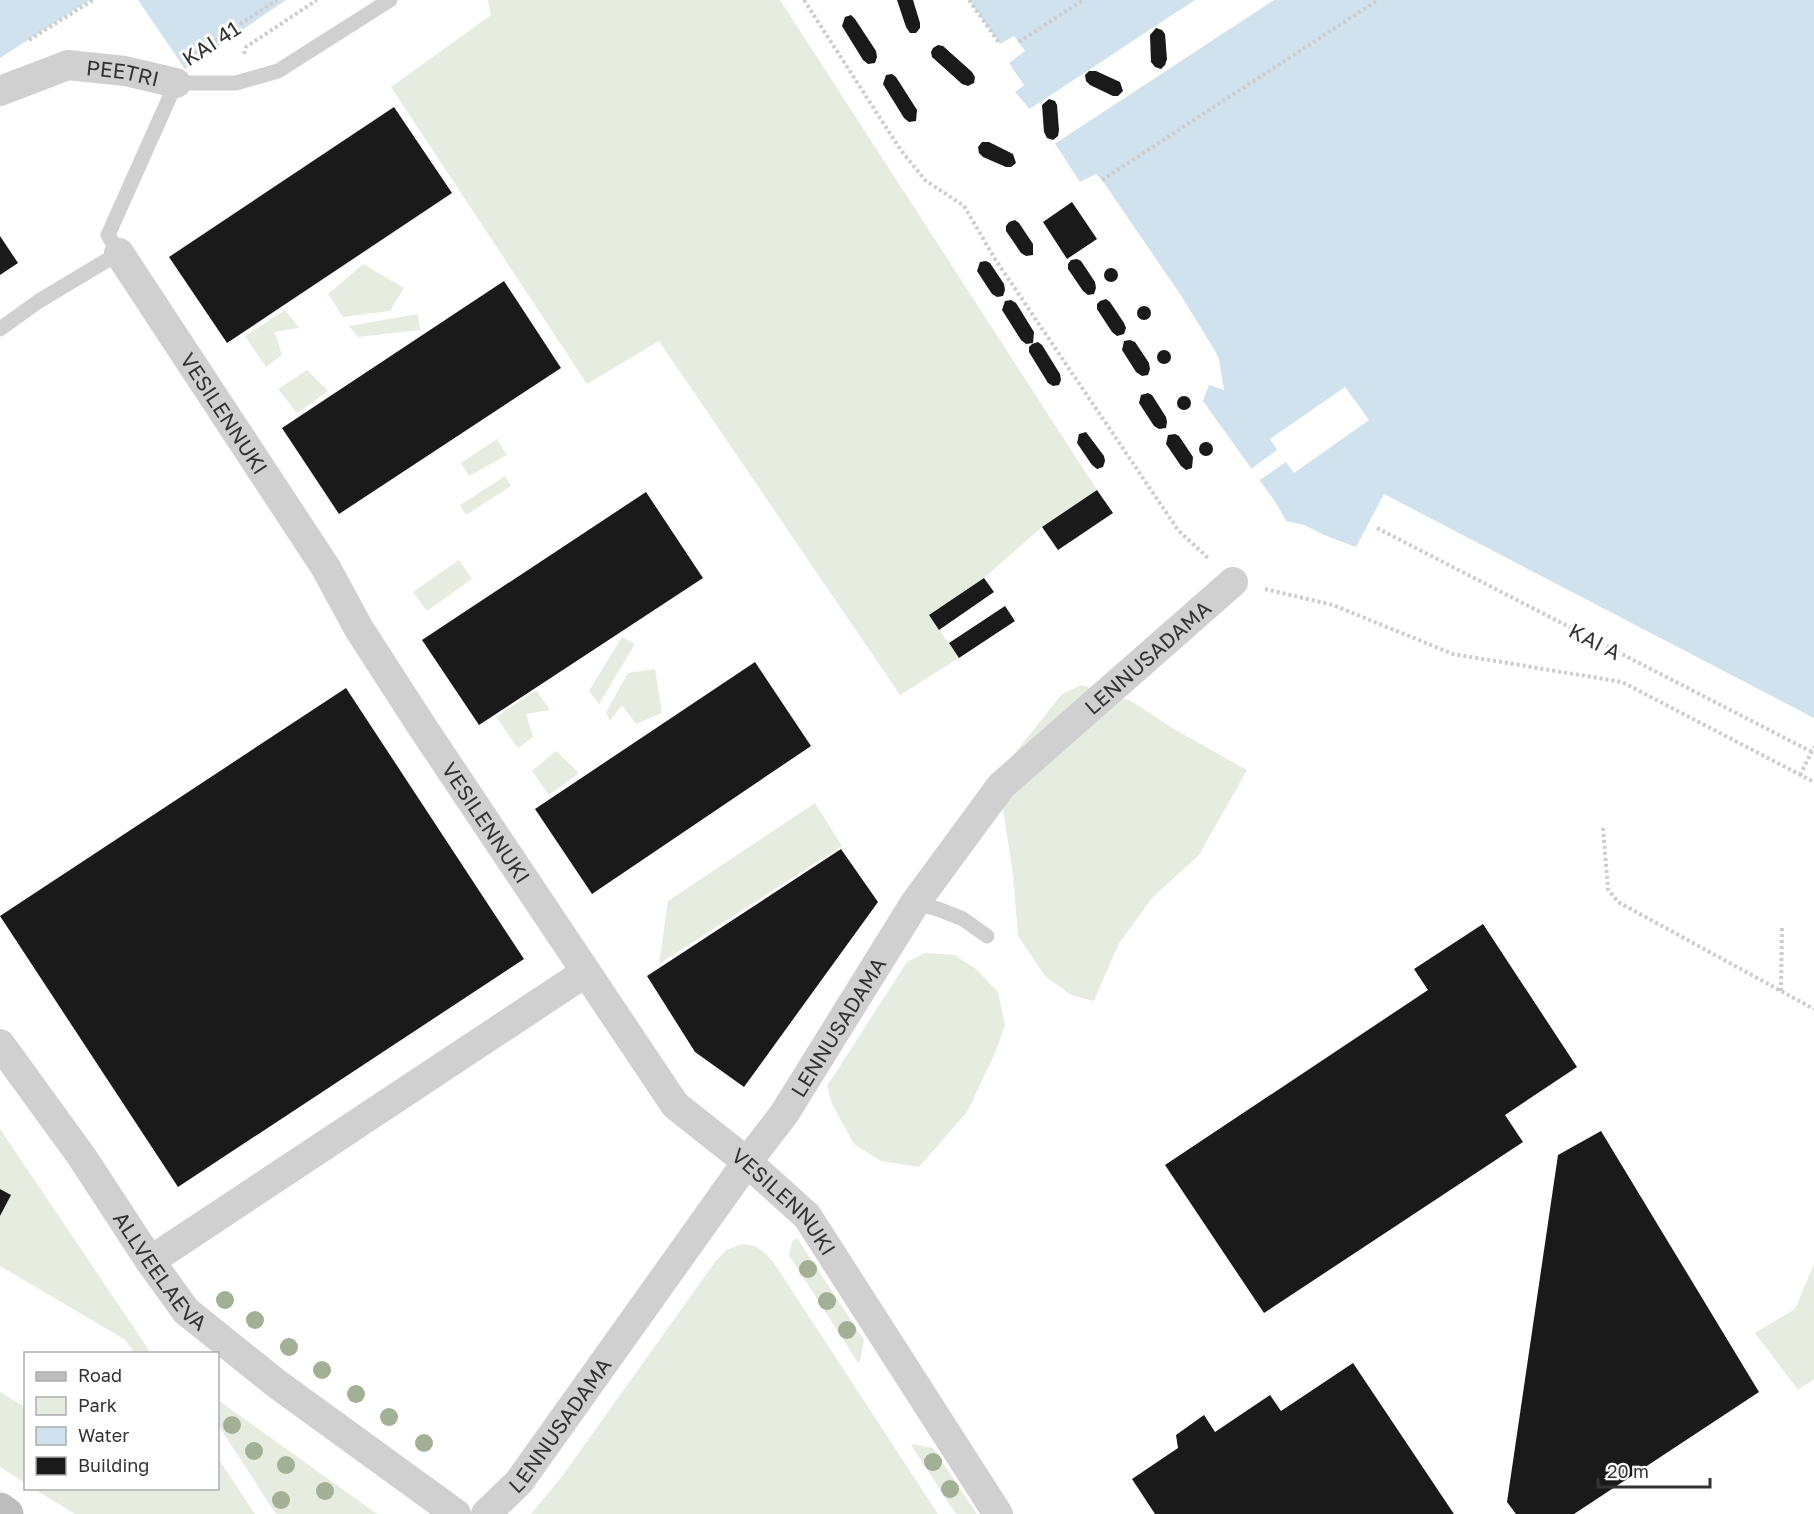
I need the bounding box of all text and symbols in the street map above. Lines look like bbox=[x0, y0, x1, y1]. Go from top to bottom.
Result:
street label: KAI 41 bbox=[177, 15, 245, 71]
street label: PEETRI bbox=[85, 54, 162, 92]
street label: VESILENNUKI bbox=[175, 348, 274, 479]
street label: LENNUSADAMA bbox=[1079, 595, 1216, 720]
street label: KAI A bbox=[1565, 617, 1625, 665]
street label: VESILENNUKI bbox=[437, 757, 536, 888]
street label: LENNUSADAMA bbox=[785, 952, 891, 1102]
street label: VESILENNUKI bbox=[727, 1142, 842, 1260]
street label: ALLVEELAEVA bbox=[108, 1206, 212, 1336]
legend bbox=[24, 1352, 219, 1490]
street label: LENNUSADAMA bbox=[503, 1352, 617, 1498]
text: Road bbox=[78, 1364, 122, 1386]
text: Park bbox=[78, 1394, 117, 1416]
text: Water bbox=[78, 1424, 129, 1446]
scale bar bbox=[1598, 1451, 1710, 1489]
text: Building bbox=[78, 1454, 149, 1476]
text: 20 m bbox=[1607, 1460, 1649, 1482]

